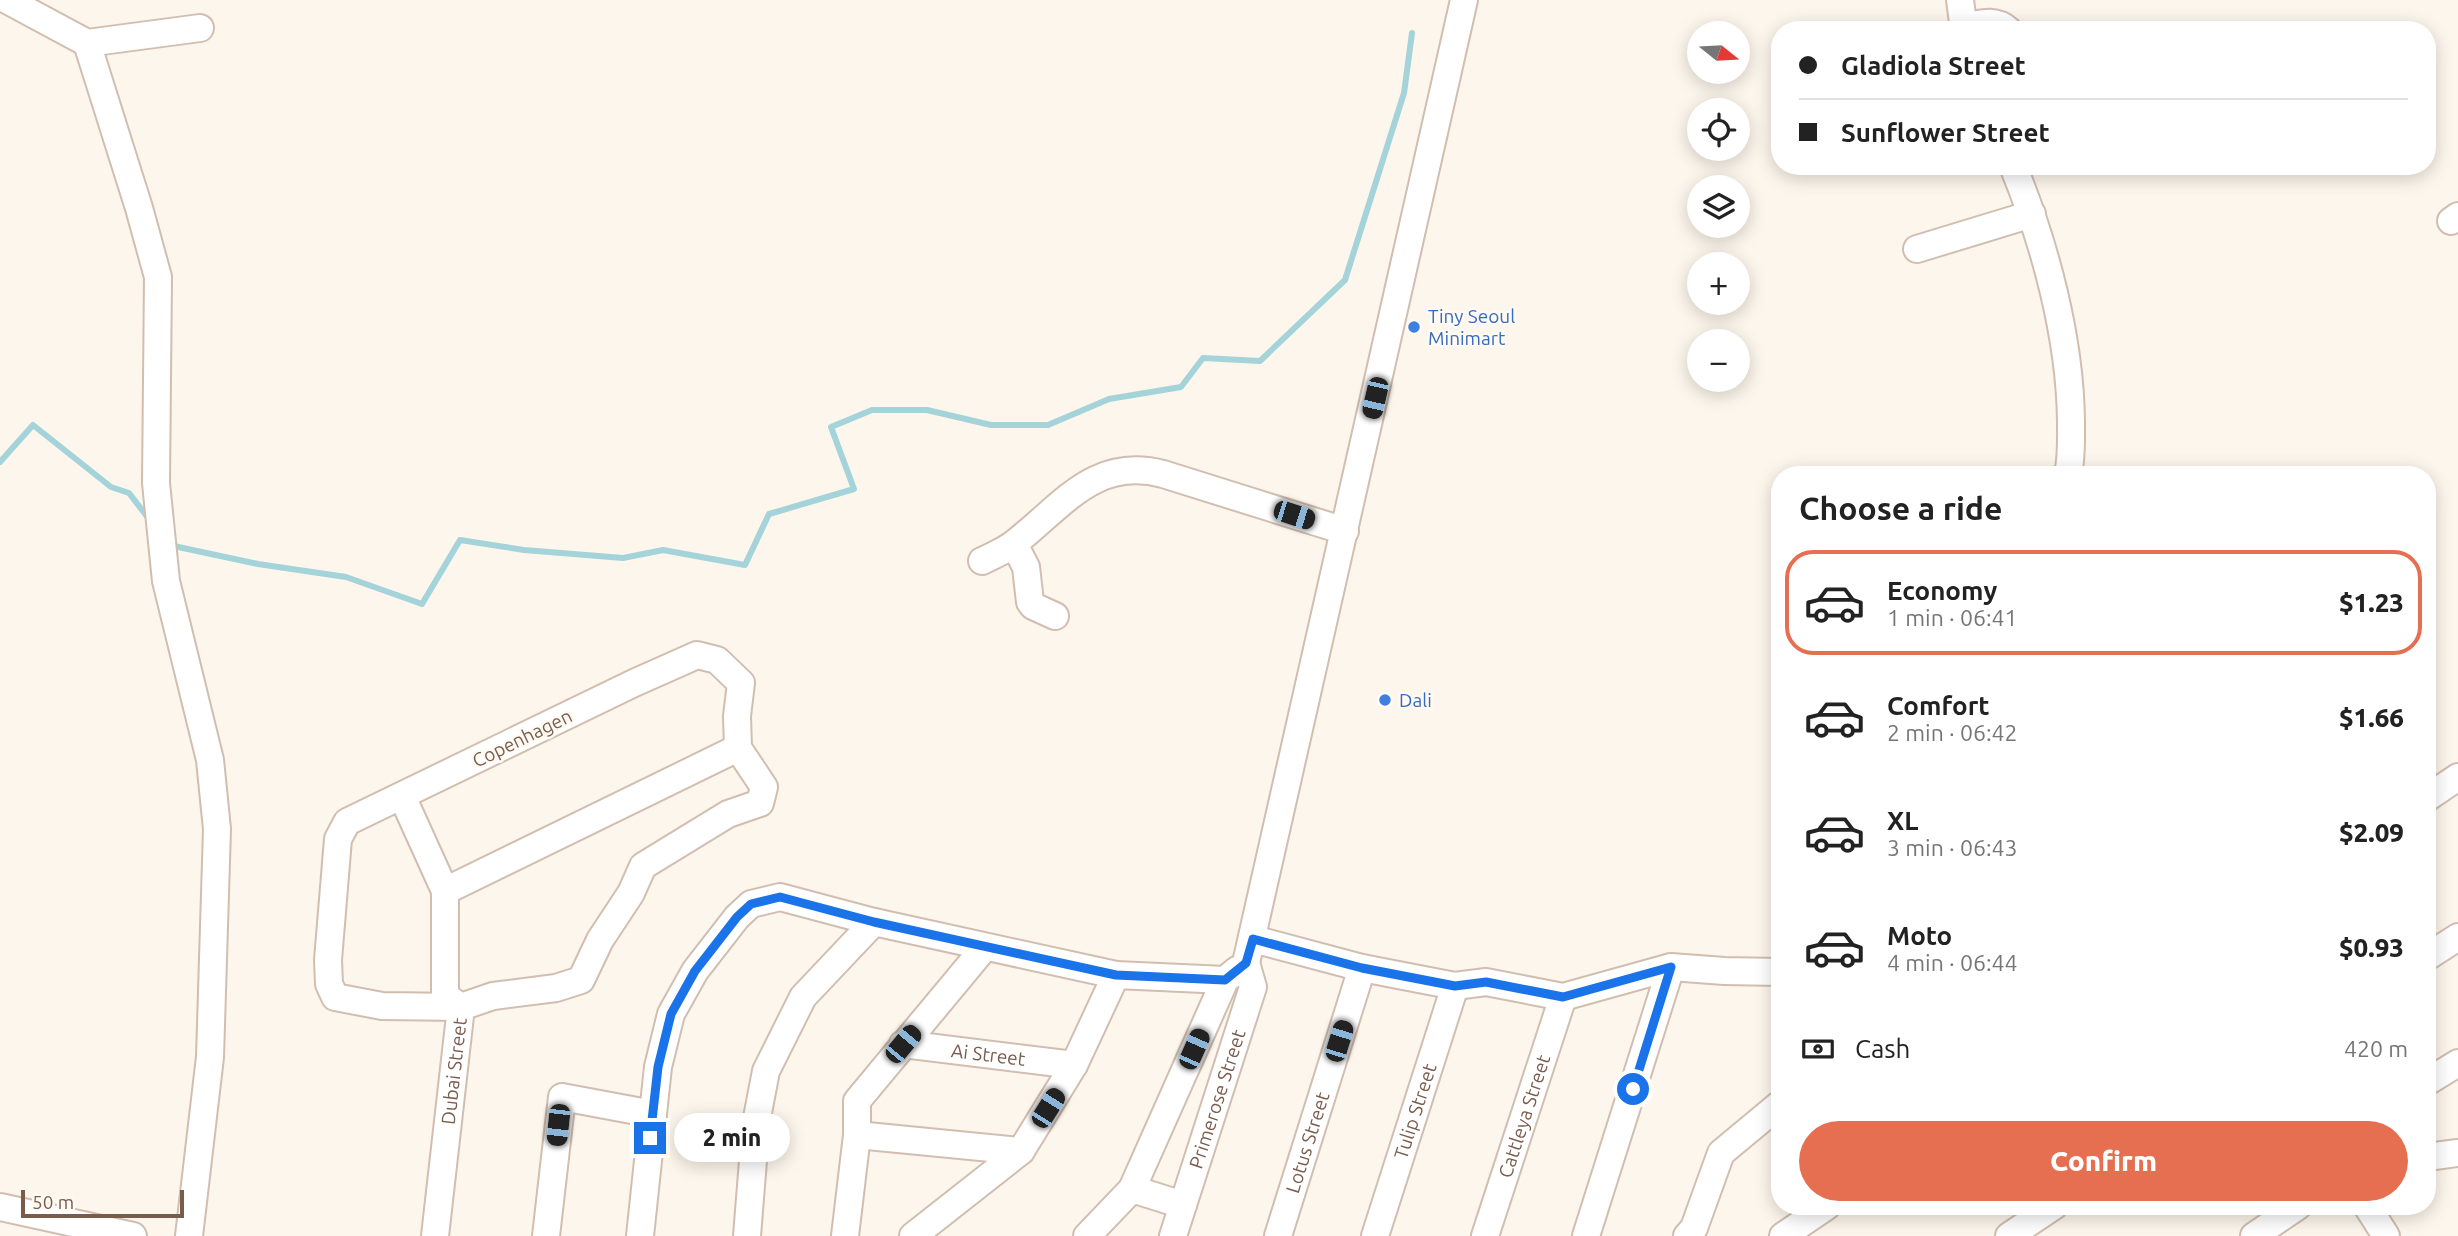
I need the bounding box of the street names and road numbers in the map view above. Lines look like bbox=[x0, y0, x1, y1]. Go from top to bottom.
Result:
street label: Copenhagen bbox=[469, 704, 575, 772]
street label: Dubai Street bbox=[437, 1016, 471, 1126]
street label: Primerose Street bbox=[1184, 1026, 1250, 1171]
street label: Ai Street bbox=[950, 1039, 1027, 1070]
street label: Cattleya Street bbox=[1494, 1051, 1555, 1181]
street label: Tulip Street bbox=[1389, 1060, 1441, 1162]
street label: Lotus Street bbox=[1281, 1089, 1334, 1196]

